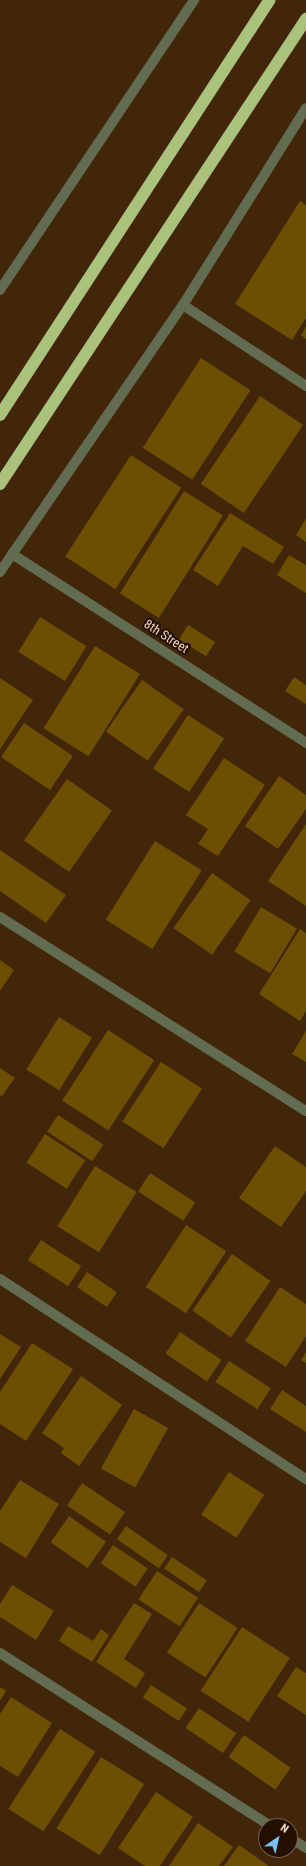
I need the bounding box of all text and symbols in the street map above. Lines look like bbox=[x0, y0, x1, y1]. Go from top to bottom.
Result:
street label: 8th Street bbox=[141, 617, 191, 657]
north arrow bbox=[258, 1818, 298, 1858]
text: N bbox=[278, 1821, 291, 1836]

